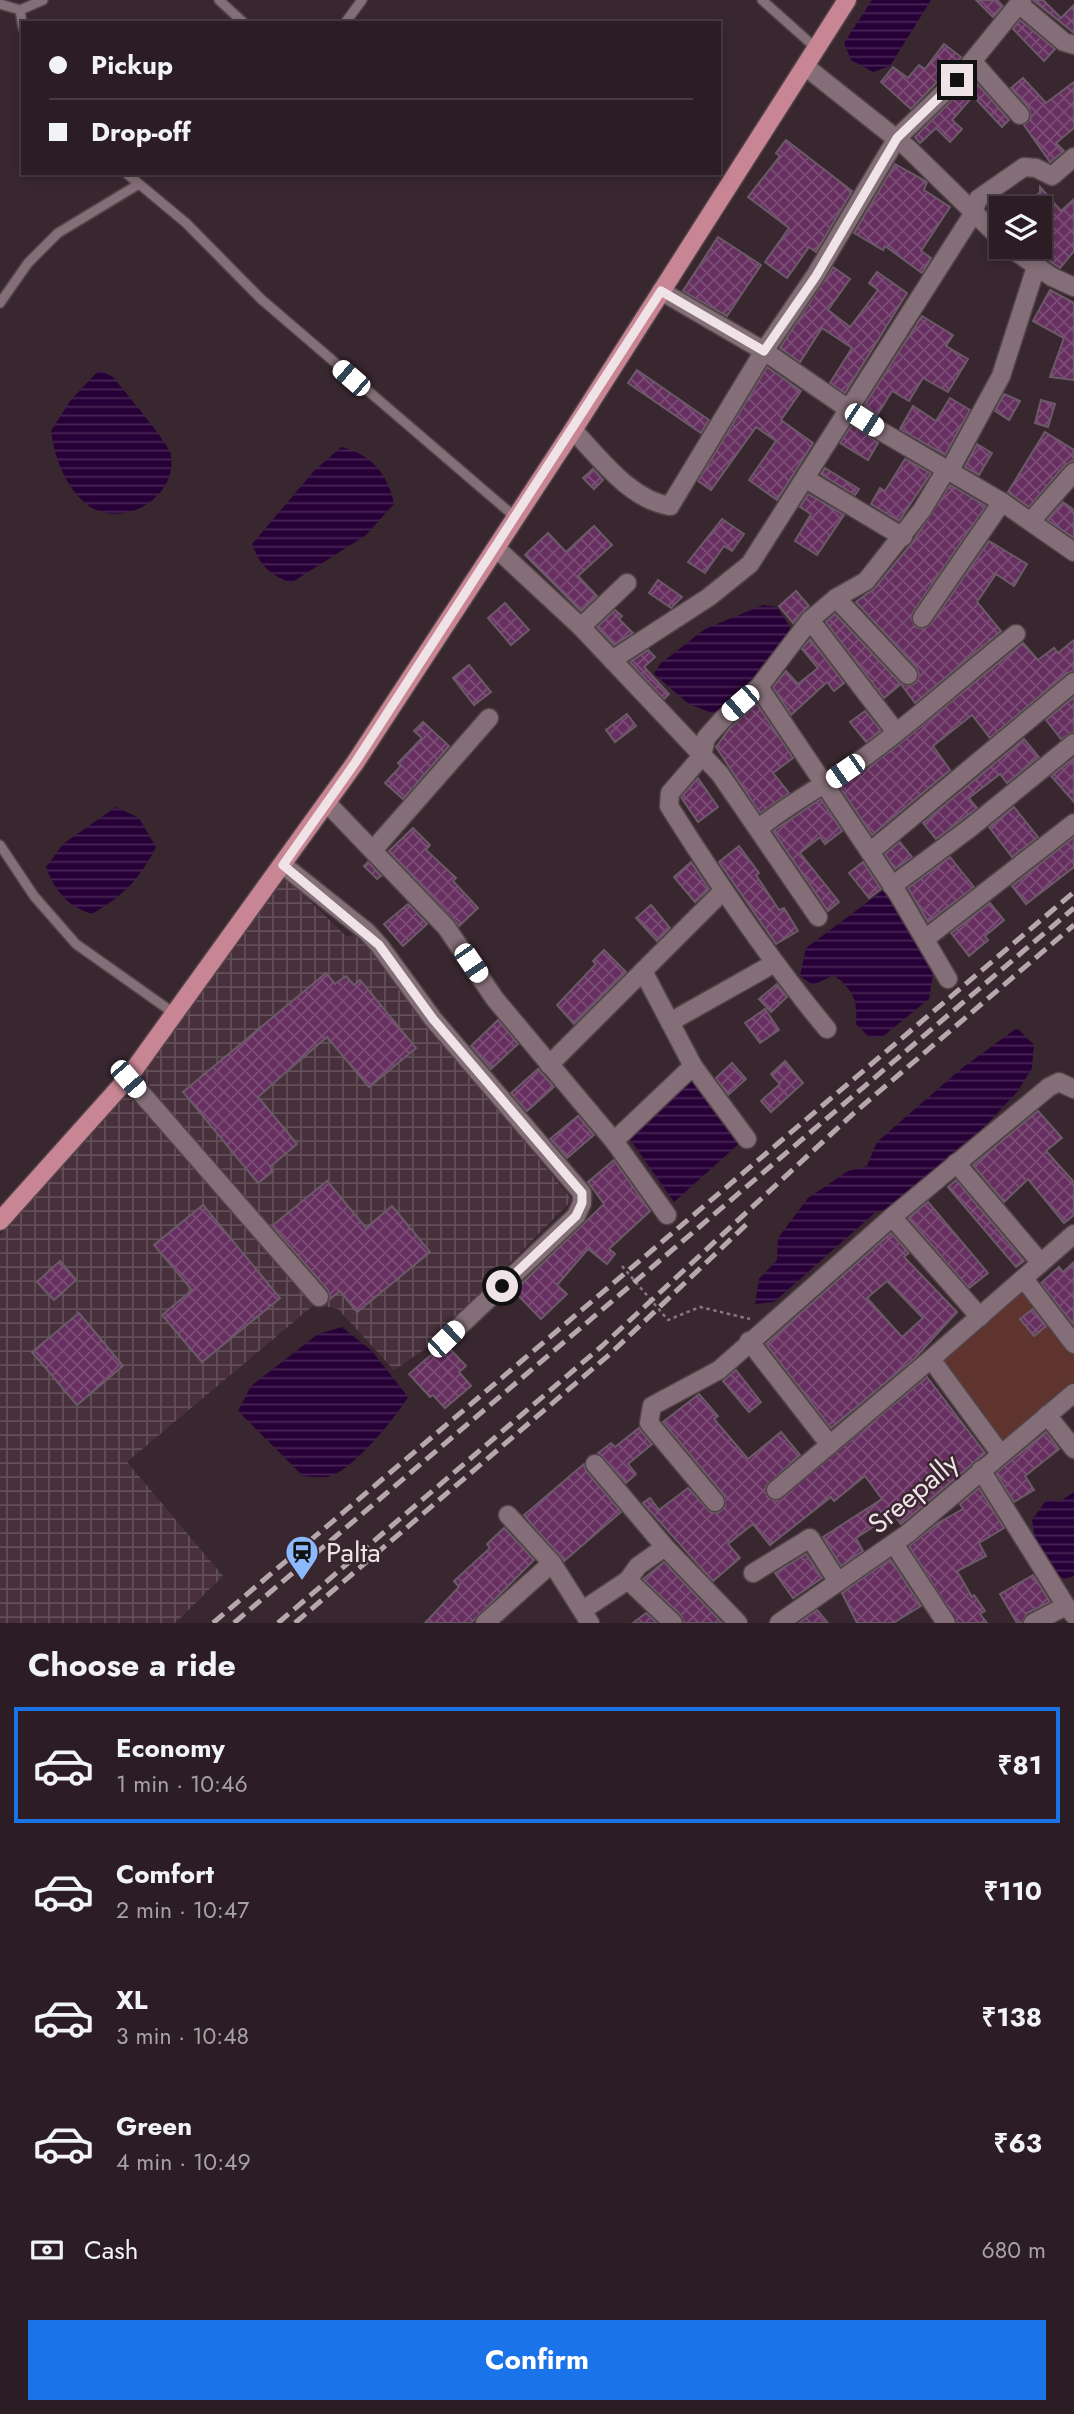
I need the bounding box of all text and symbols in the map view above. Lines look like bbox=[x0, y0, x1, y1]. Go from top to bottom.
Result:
text: Pickup bbox=[91, 46, 173, 84]
route end bbox=[941, 64, 973, 96]
text: Drop-off bbox=[91, 113, 191, 151]
map controls bbox=[989, 196, 1052, 259]
button: layers bbox=[989, 196, 1052, 259]
car bbox=[329, 356, 374, 400]
car bbox=[841, 400, 888, 440]
car bbox=[718, 681, 763, 725]
car bbox=[822, 750, 869, 792]
car bbox=[451, 940, 492, 986]
car bbox=[107, 1056, 150, 1102]
route start bbox=[486, 1270, 518, 1302]
car bbox=[424, 1317, 469, 1361]
street label: Sreepally bbox=[859, 1443, 968, 1544]
place label: Palta bbox=[326, 1532, 381, 1573]
station icon: Palta bbox=[283, 1533, 321, 1582]
text: Choose a ride bbox=[28, 1642, 236, 1688]
text: Economy bbox=[116, 1729, 225, 1767]
icon: car bbox=[32, 1734, 95, 1797]
text: ₹81 bbox=[998, 1746, 1042, 1784]
text: 1 min · 10:46 bbox=[116, 1767, 248, 1801]
text: Comfort bbox=[116, 1855, 214, 1893]
icon: car bbox=[32, 1860, 95, 1923]
text: ₹110 bbox=[983, 1872, 1042, 1910]
text: 2 min · 10:47 bbox=[116, 1893, 249, 1927]
text: XL bbox=[116, 1981, 148, 2019]
icon: car bbox=[32, 1986, 95, 2049]
text: ₹138 bbox=[981, 1998, 1042, 2036]
text: 3 min · 10:48 bbox=[116, 2019, 249, 2053]
text: Green bbox=[116, 2107, 192, 2145]
icon: car bbox=[32, 2112, 95, 2175]
text: ₹63 bbox=[994, 2124, 1042, 2162]
text: 4 min · 10:49 bbox=[116, 2145, 251, 2179]
icon: cash bbox=[28, 2231, 66, 2269]
text: Cash bbox=[84, 2231, 138, 2269]
text: 680 m bbox=[982, 2233, 1046, 2267]
button: Confirm bbox=[28, 2320, 1046, 2400]

